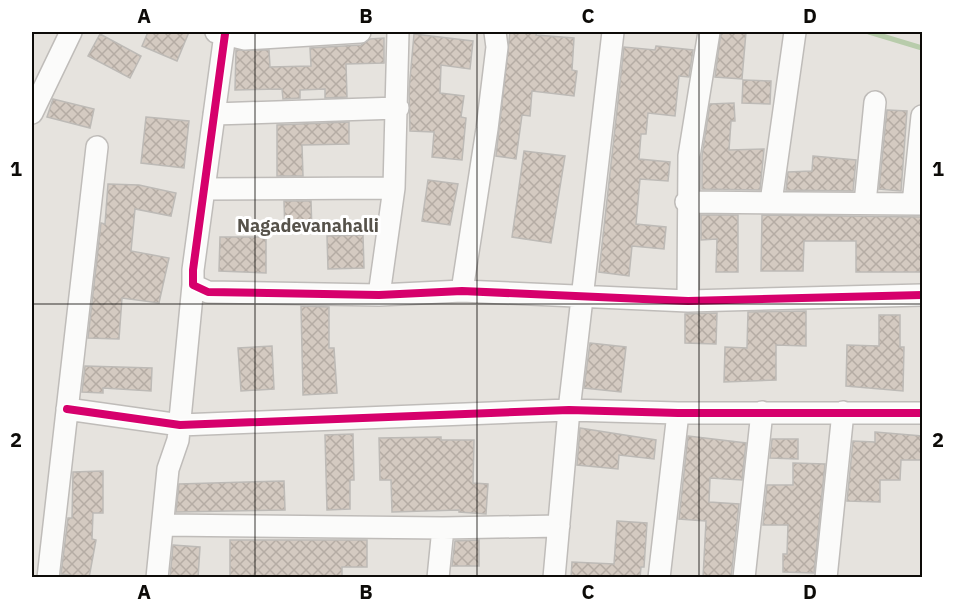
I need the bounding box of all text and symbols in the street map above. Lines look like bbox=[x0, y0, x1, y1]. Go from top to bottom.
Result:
text: A bbox=[137, 2, 151, 29]
text: B bbox=[359, 2, 373, 29]
text: C bbox=[581, 2, 595, 29]
text: D bbox=[803, 2, 817, 29]
text: 1 bbox=[10, 155, 22, 182]
text: 1 bbox=[932, 155, 944, 182]
district label: Nagadevanahalli bbox=[237, 214, 379, 237]
text: 2 bbox=[10, 426, 22, 453]
text: 2 bbox=[932, 426, 944, 453]
text: A bbox=[137, 578, 151, 605]
text: B bbox=[359, 578, 373, 605]
text: C bbox=[581, 578, 595, 605]
text: D bbox=[803, 578, 817, 605]

